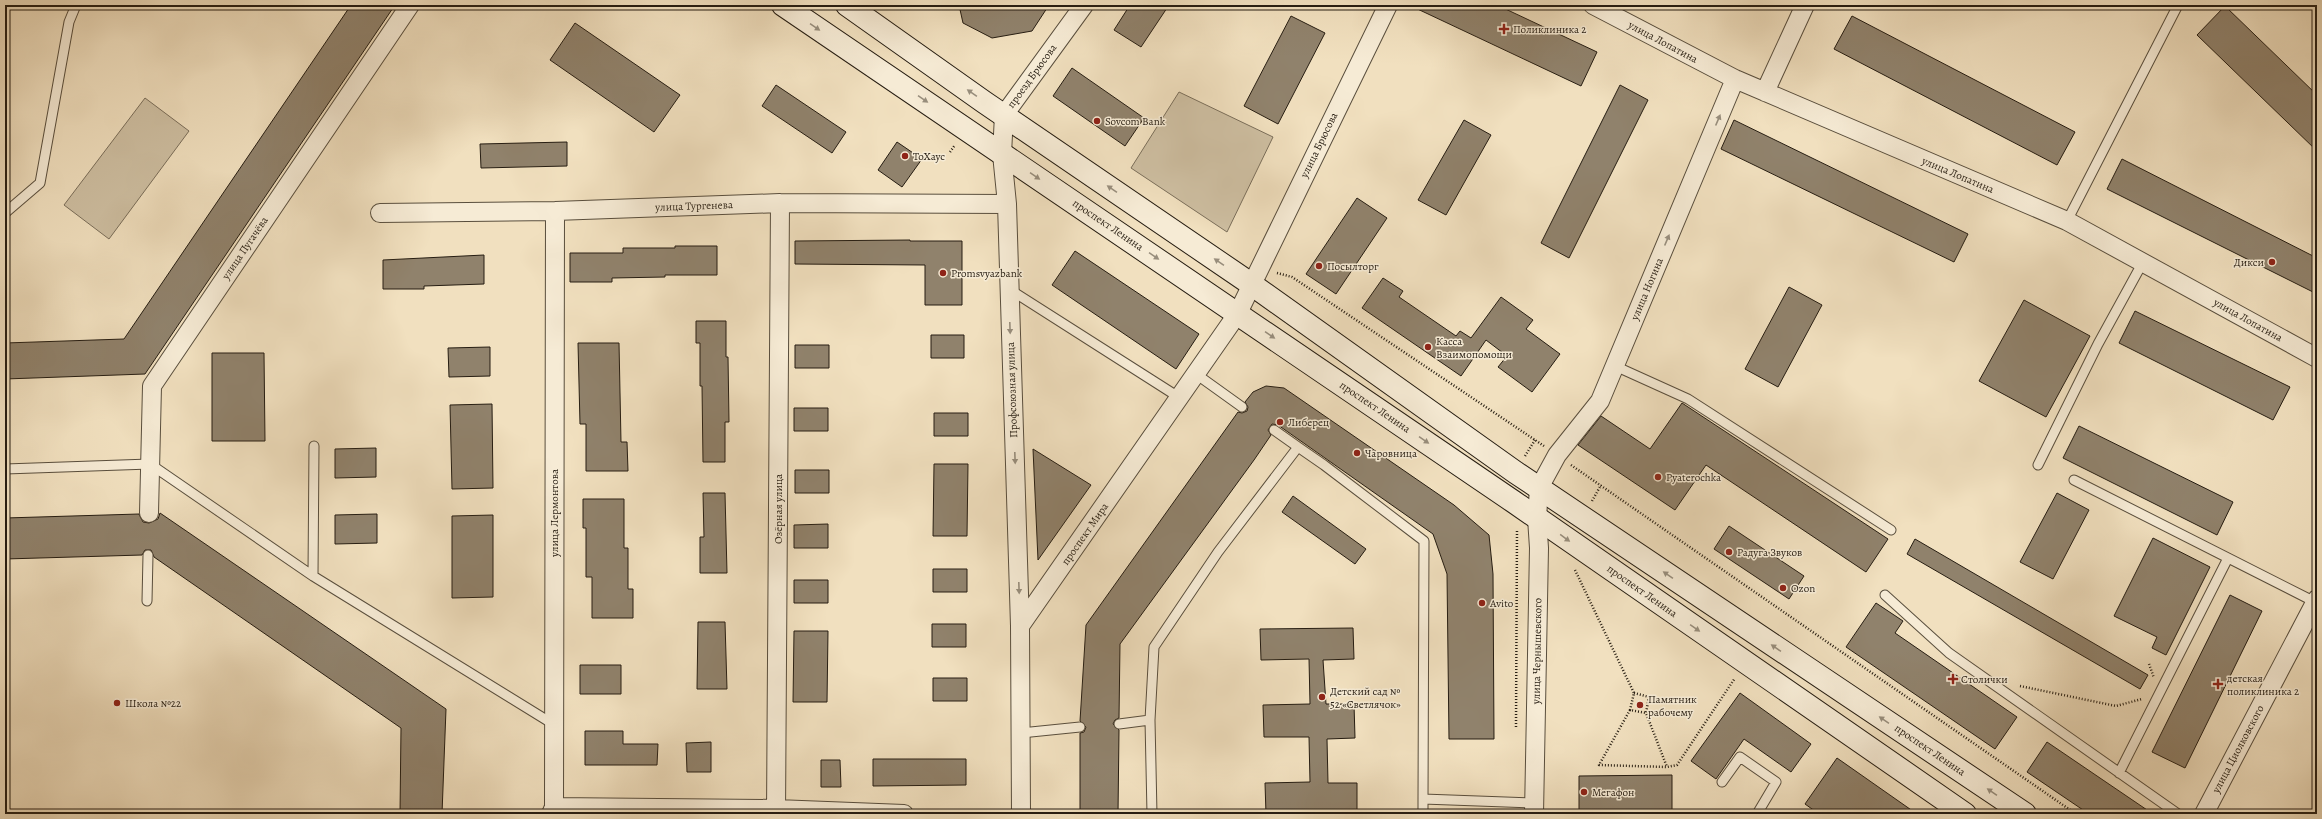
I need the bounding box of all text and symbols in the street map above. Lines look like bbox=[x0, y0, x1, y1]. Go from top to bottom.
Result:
street label: улица Лопатина bbox=[1625, 17, 1701, 67]
place label: Поликлиника 2 bbox=[1513, 22, 1587, 37]
one-way arrow bbox=[810, 23, 821, 31]
marker: Поликлиника 2 bbox=[1498, 23, 1510, 35]
street label: проезд Брюсова bbox=[1004, 40, 1061, 111]
one-way arrow bbox=[966, 89, 977, 97]
one-way arrow bbox=[918, 95, 928, 103]
street label: улица Брюсова bbox=[1296, 109, 1342, 181]
one-way arrow bbox=[1715, 113, 1721, 125]
place label: Sovcom Bank bbox=[1105, 114, 1166, 129]
marker: Sovcom Bank bbox=[1092, 116, 1102, 126]
place label: ТоХаус bbox=[913, 149, 945, 164]
marker: ТоХаус bbox=[900, 151, 910, 161]
street label: улица Лопатина bbox=[1919, 153, 1997, 197]
one-way arrow bbox=[1029, 172, 1040, 179]
one-way arrow bbox=[1106, 185, 1117, 193]
street label: проспект Ленина bbox=[1070, 196, 1147, 255]
street label: улица Тургенева bbox=[654, 197, 734, 215]
street label: улица Пугачёва bbox=[218, 213, 272, 283]
one-way arrow bbox=[1665, 233, 1671, 245]
one-way arrow bbox=[1149, 252, 1159, 260]
street label: улица Ногина bbox=[1627, 255, 1667, 323]
place label: Дикси bbox=[2234, 255, 2264, 270]
marker: Дикси bbox=[2267, 257, 2277, 267]
one-way arrow bbox=[1214, 258, 1224, 266]
place label: Посылторг bbox=[1327, 259, 1379, 274]
marker: Посылторг bbox=[1314, 261, 1324, 271]
place label: Promsvyazbank bbox=[951, 266, 1023, 281]
marker: Promsvyazbank bbox=[938, 268, 948, 278]
street label: улица Лопатина bbox=[2210, 294, 2286, 346]
one-way arrow bbox=[1007, 322, 1014, 334]
one-way arrow bbox=[1265, 331, 1276, 339]
place label: Касса Взаимопомощи bbox=[1436, 334, 1512, 362]
street label: Профсоюзная улица bbox=[1003, 341, 1021, 438]
marker: Касса Взаимопомощи bbox=[1423, 342, 1433, 352]
street label: проспект Ленина bbox=[1337, 378, 1414, 437]
place label: Либерец bbox=[1288, 415, 1329, 430]
marker: Либерец bbox=[1275, 417, 1285, 427]
one-way arrow bbox=[1419, 436, 1429, 444]
place label: Чаровница bbox=[1365, 446, 1418, 461]
marker: Чаровница bbox=[1352, 448, 1362, 458]
one-way arrow bbox=[1012, 452, 1018, 465]
street label: улица Лермонтова bbox=[547, 468, 562, 558]
place label: Pyaterochka bbox=[1666, 470, 1722, 485]
marker: Pyaterochka bbox=[1653, 472, 1663, 482]
street label: Озёрная улица bbox=[771, 473, 786, 544]
street label: проспект Мира bbox=[1058, 499, 1113, 568]
one-way arrow bbox=[1560, 534, 1571, 542]
place label: Радуга Звуков bbox=[1737, 545, 1802, 560]
marker: Радуга Звуков bbox=[1724, 547, 1734, 557]
street label: проспект Ленина bbox=[1604, 561, 1681, 621]
one-way arrow bbox=[1663, 571, 1674, 579]
place label: Ozon bbox=[1791, 581, 1815, 596]
one-way arrow bbox=[1016, 582, 1022, 595]
marker: Ozon bbox=[1778, 583, 1788, 593]
place label: Avito bbox=[1489, 596, 1514, 611]
street label: улица Чернышевского bbox=[1529, 597, 1545, 705]
marker: Avito bbox=[1477, 598, 1487, 608]
one-way arrow bbox=[1690, 624, 1701, 632]
one-way arrow bbox=[1771, 644, 1782, 651]
place label: детская поликлиника 2 bbox=[2226, 671, 2299, 699]
place label: Столички bbox=[1961, 672, 2008, 687]
marker: Столички bbox=[1948, 674, 1958, 684]
marker: детская поликлиника 2 bbox=[2212, 678, 2224, 690]
place label: Детский сад № 52 «Светлячок» bbox=[1330, 684, 1401, 712]
marker: Детский сад № 52 «Светлячок» bbox=[1317, 692, 1327, 702]
place label: Памятник рабочему bbox=[1648, 692, 1697, 720]
place label: Школа №22 bbox=[125, 696, 181, 711]
marker: Школа №22 bbox=[112, 698, 122, 708]
marker: Памятник рабочему bbox=[1635, 700, 1645, 710]
street label: улица Циолковского bbox=[2208, 702, 2268, 797]
one-way arrow bbox=[1879, 716, 1890, 724]
street label: проспект Ленина bbox=[1892, 721, 1969, 780]
place label: Мегафон bbox=[1592, 785, 1634, 800]
marker: Мегафон bbox=[1579, 787, 1589, 797]
one-way arrow bbox=[1987, 788, 1998, 796]

